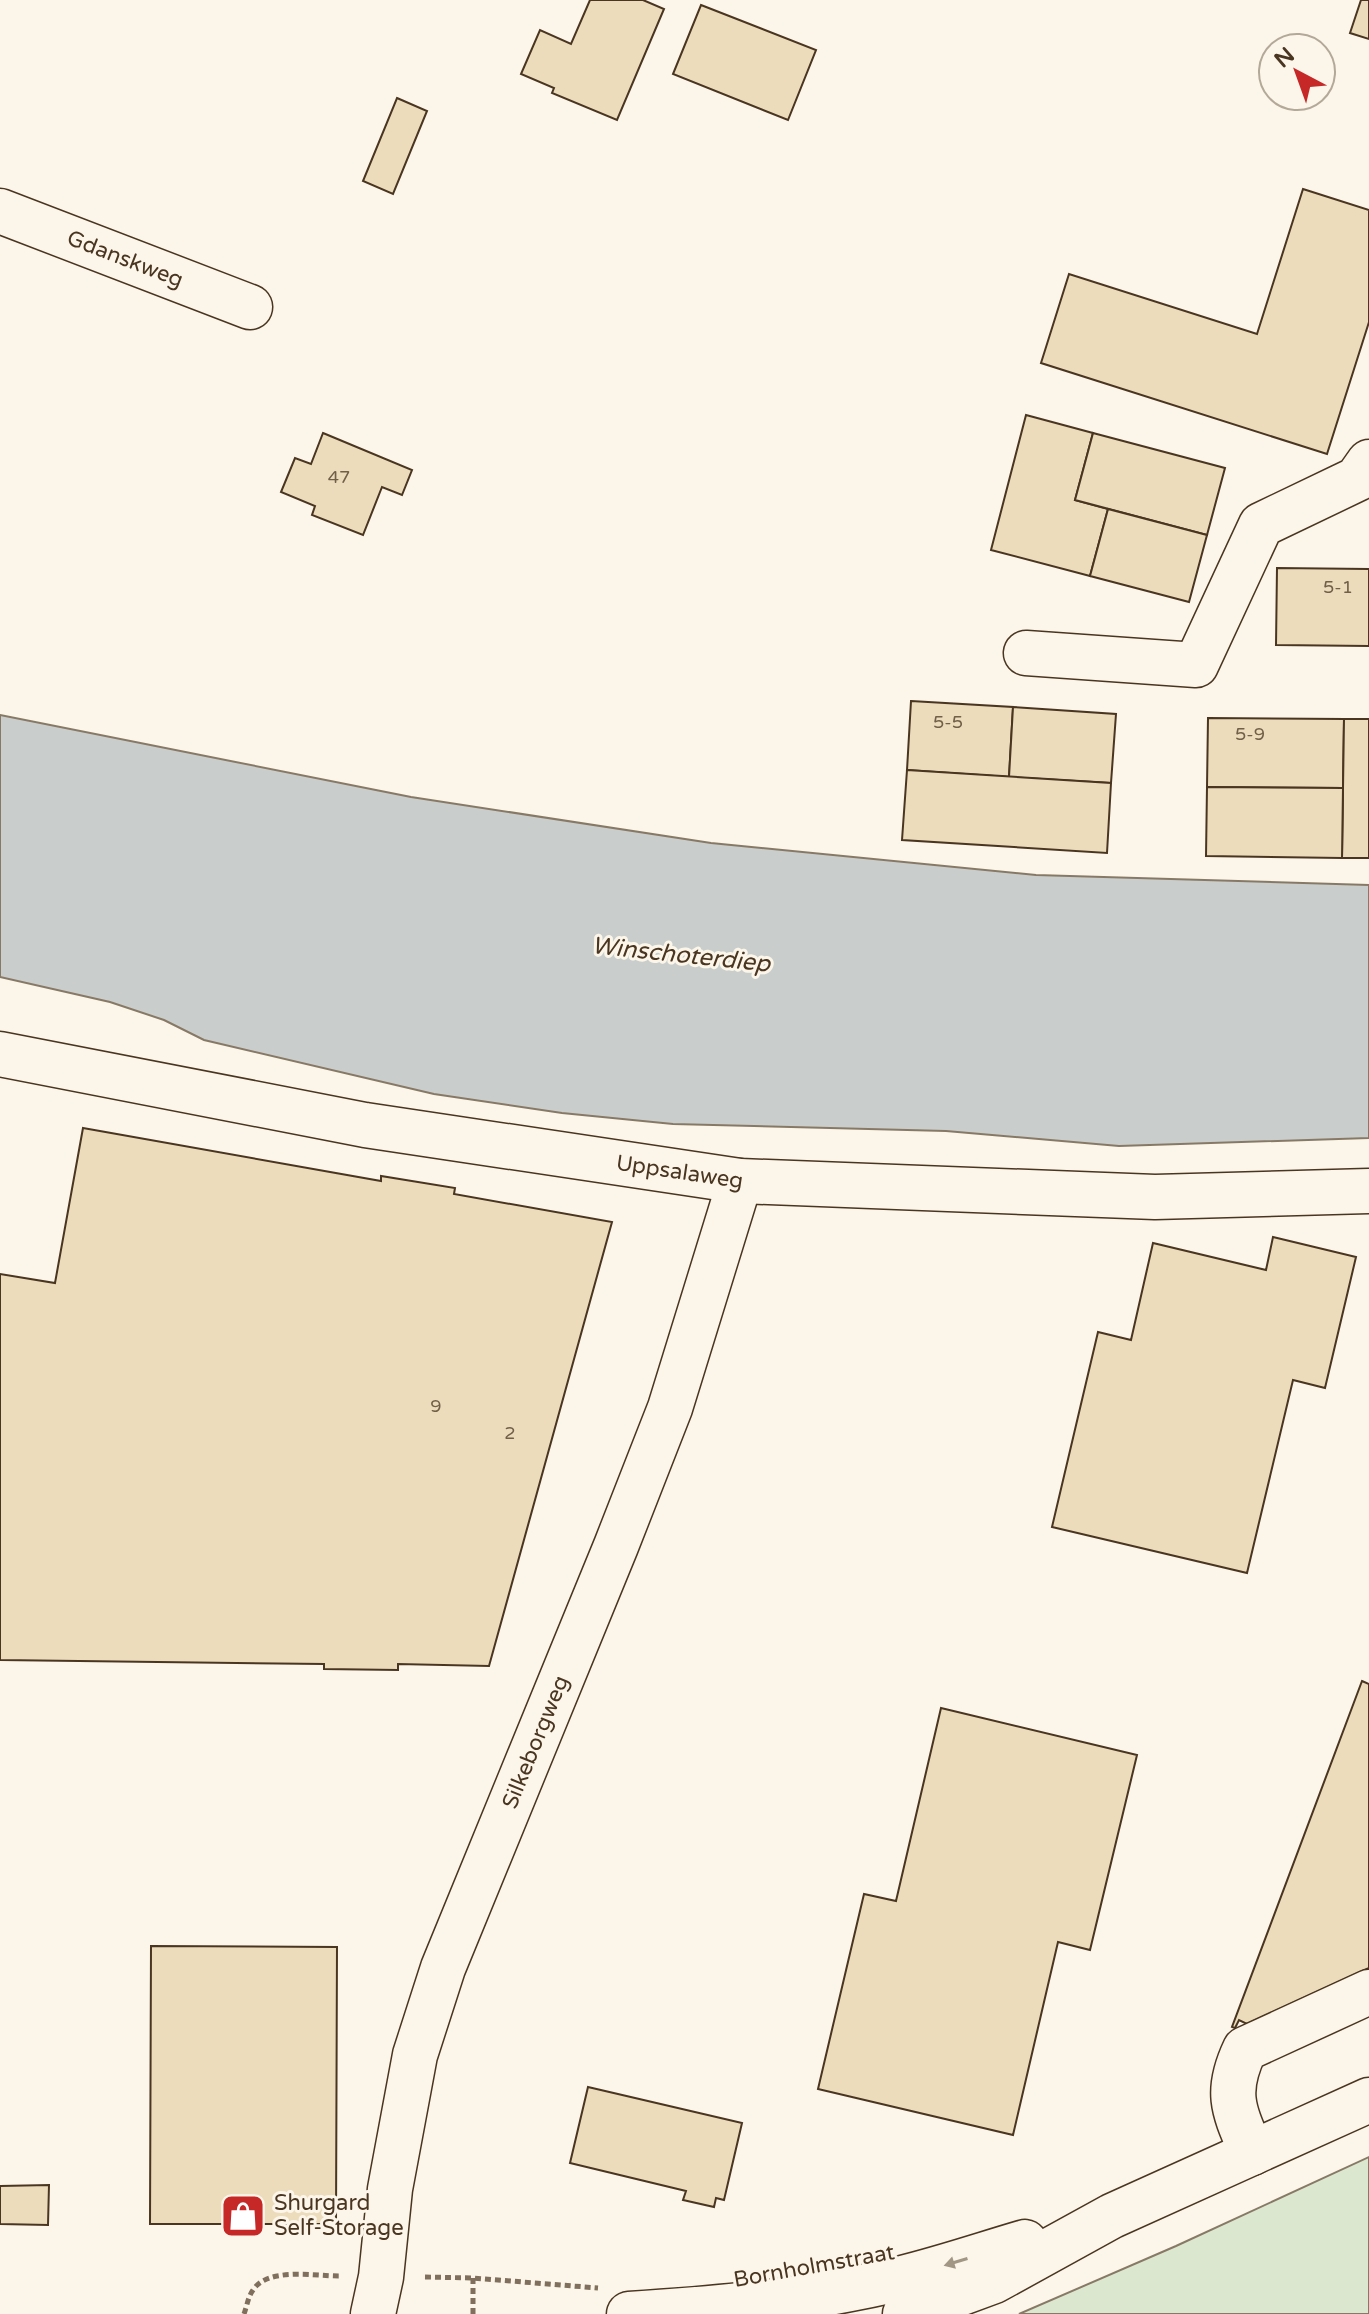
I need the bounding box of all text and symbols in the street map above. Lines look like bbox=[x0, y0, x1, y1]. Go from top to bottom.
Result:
north arrow bbox=[1257, 32, 1337, 112]
text: N bbox=[1269, 42, 1300, 73]
street label: Gdanskweg bbox=[63, 225, 187, 293]
house number: 47 bbox=[328, 466, 350, 488]
house number: 5-1 bbox=[1323, 576, 1353, 598]
house number: 5-5 bbox=[933, 711, 963, 733]
house number: 5-9 bbox=[1235, 723, 1265, 745]
water label: Winschoterdiep bbox=[590, 931, 774, 979]
street label: Uppsalaweg bbox=[614, 1150, 745, 1194]
house number: 9 bbox=[430, 1395, 442, 1417]
house number: 2 bbox=[504, 1422, 516, 1444]
street label: Silkeborgweg bbox=[497, 1672, 574, 1813]
place label: Shurgard Self-Storage bbox=[274, 2190, 404, 2241]
shop icon: Shurgard Self-Storage bbox=[219, 2192, 267, 2240]
street label: Bornholmstraat bbox=[731, 2239, 897, 2293]
one-way arrow bbox=[944, 2256, 968, 2269]

